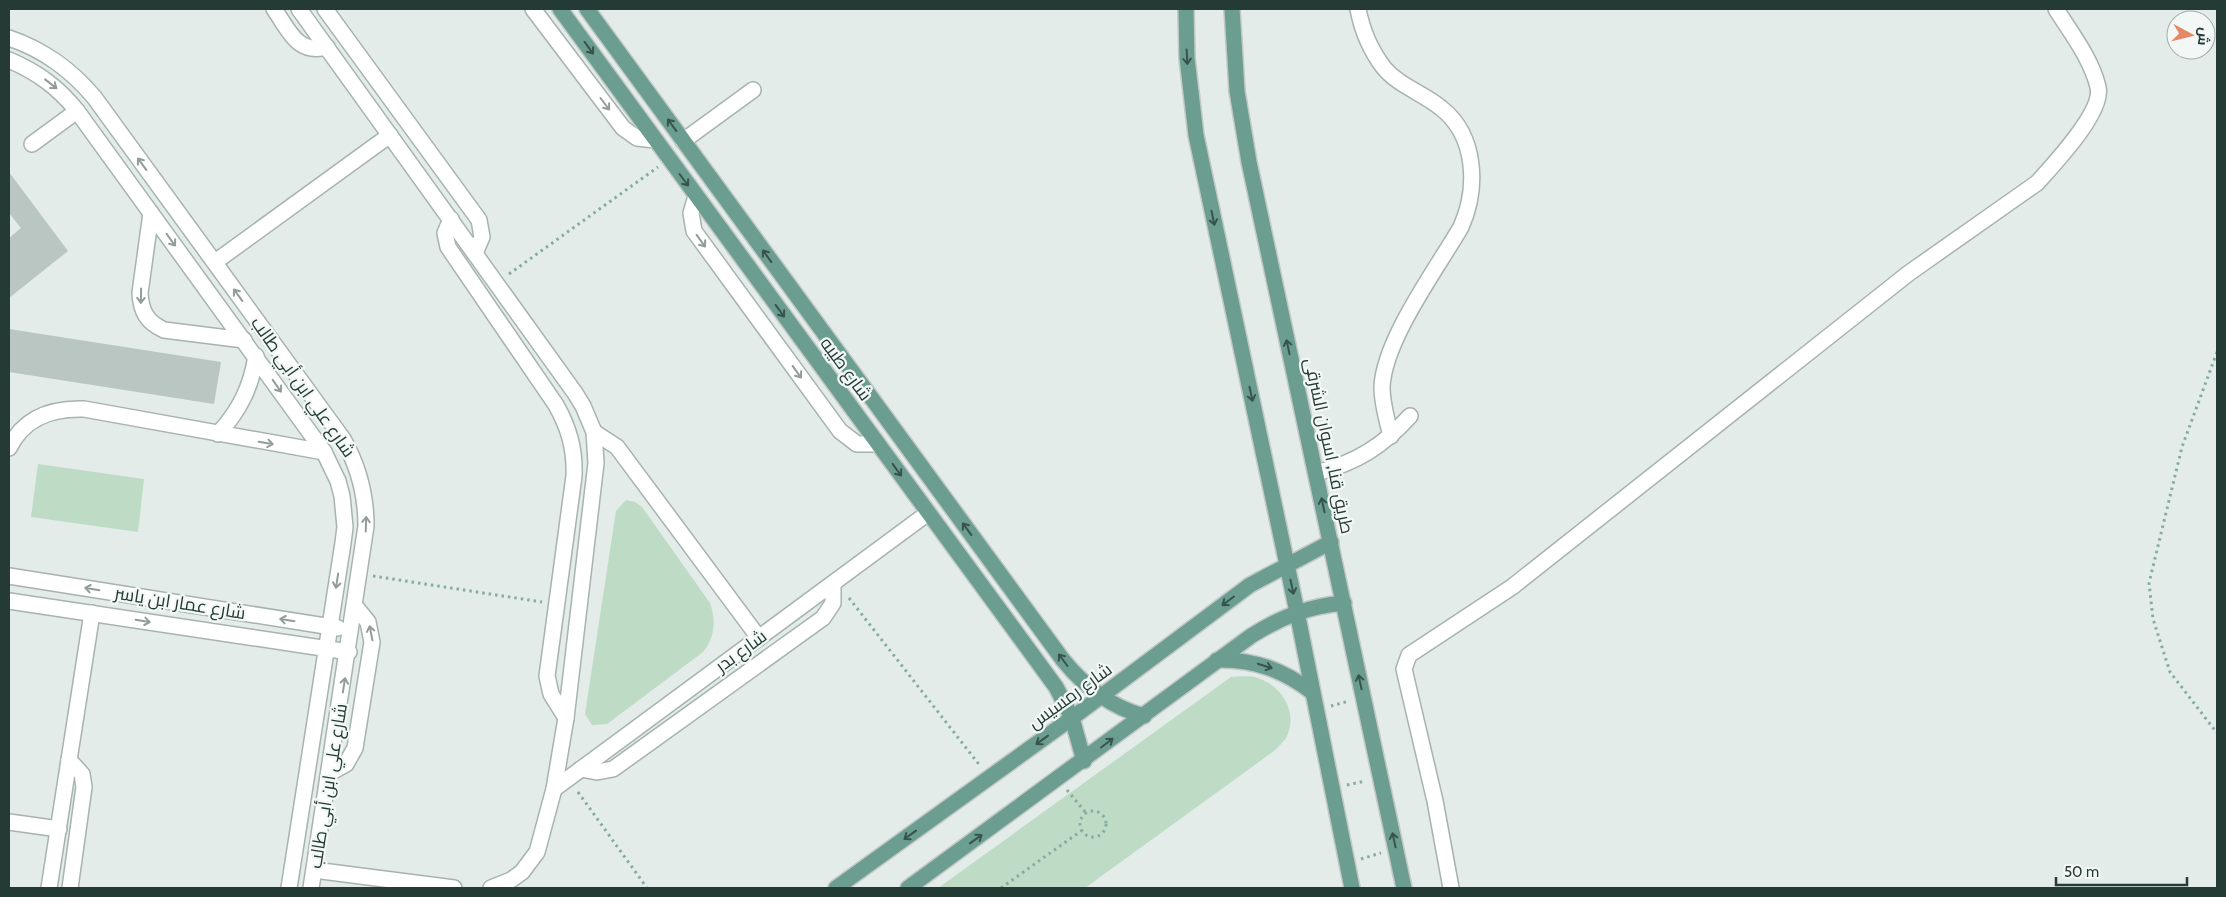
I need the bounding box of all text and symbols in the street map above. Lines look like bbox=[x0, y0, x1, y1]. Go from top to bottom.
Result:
north arrow bbox=[2166, 10, 2216, 60]
text: ش bbox=[2194, 27, 2214, 47]
one-way arrow bbox=[584, 41, 594, 55]
one-way arrow bbox=[1183, 49, 1192, 65]
one-way arrow bbox=[44, 79, 57, 90]
one-way arrow bbox=[599, 97, 610, 110]
one-way arrow bbox=[666, 119, 677, 132]
one-way arrow bbox=[137, 158, 148, 171]
one-way arrow bbox=[679, 173, 689, 187]
one-way arrow bbox=[1209, 209, 1218, 225]
one-way arrow bbox=[166, 233, 176, 247]
one-way arrow bbox=[696, 234, 706, 248]
one-way arrow bbox=[762, 250, 773, 263]
one-way arrow bbox=[136, 287, 145, 303]
one-way arrow bbox=[233, 288, 243, 302]
one-way arrow bbox=[775, 304, 785, 318]
street label: شارع علي ابن أبي طالب bbox=[244, 312, 360, 463]
street label: شارع طيبه bbox=[815, 333, 876, 406]
one-way arrow bbox=[1283, 339, 1293, 355]
street label: طريق قنا, اسوان الشرقى bbox=[1299, 356, 1358, 536]
one-way arrow bbox=[792, 365, 802, 379]
one-way arrow bbox=[272, 378, 282, 392]
one-way arrow bbox=[1246, 385, 1256, 401]
one-way arrow bbox=[258, 438, 274, 448]
one-way arrow bbox=[892, 463, 902, 477]
one-way arrow bbox=[1318, 498, 1327, 514]
one-way arrow bbox=[361, 516, 371, 532]
one-way arrow bbox=[962, 522, 972, 536]
one-way arrow bbox=[332, 573, 342, 589]
one-way arrow bbox=[1287, 578, 1297, 594]
street label: شارع عمار ابن ياسر bbox=[112, 582, 247, 625]
one-way arrow bbox=[84, 584, 100, 594]
one-way arrow bbox=[1222, 595, 1235, 606]
one-way arrow bbox=[279, 614, 295, 624]
one-way arrow bbox=[135, 616, 151, 626]
one-way arrow bbox=[365, 625, 375, 641]
street label: شارع بدر bbox=[710, 625, 772, 678]
one-way arrow bbox=[1057, 654, 1068, 667]
street label: شارع رمسيس bbox=[1024, 658, 1117, 735]
one-way arrow bbox=[1257, 662, 1273, 671]
one-way arrow bbox=[1355, 674, 1365, 690]
one-way arrow bbox=[339, 677, 349, 693]
street label: شارع علي ابن أبي طالب bbox=[304, 702, 355, 871]
one-way arrow bbox=[1035, 735, 1049, 745]
one-way arrow bbox=[1100, 738, 1114, 748]
one-way arrow bbox=[904, 829, 917, 840]
one-way arrow bbox=[1389, 833, 1398, 849]
one-way arrow bbox=[969, 834, 983, 844]
scale bar bbox=[2056, 854, 2187, 886]
text: 50 m bbox=[2064, 863, 2099, 881]

